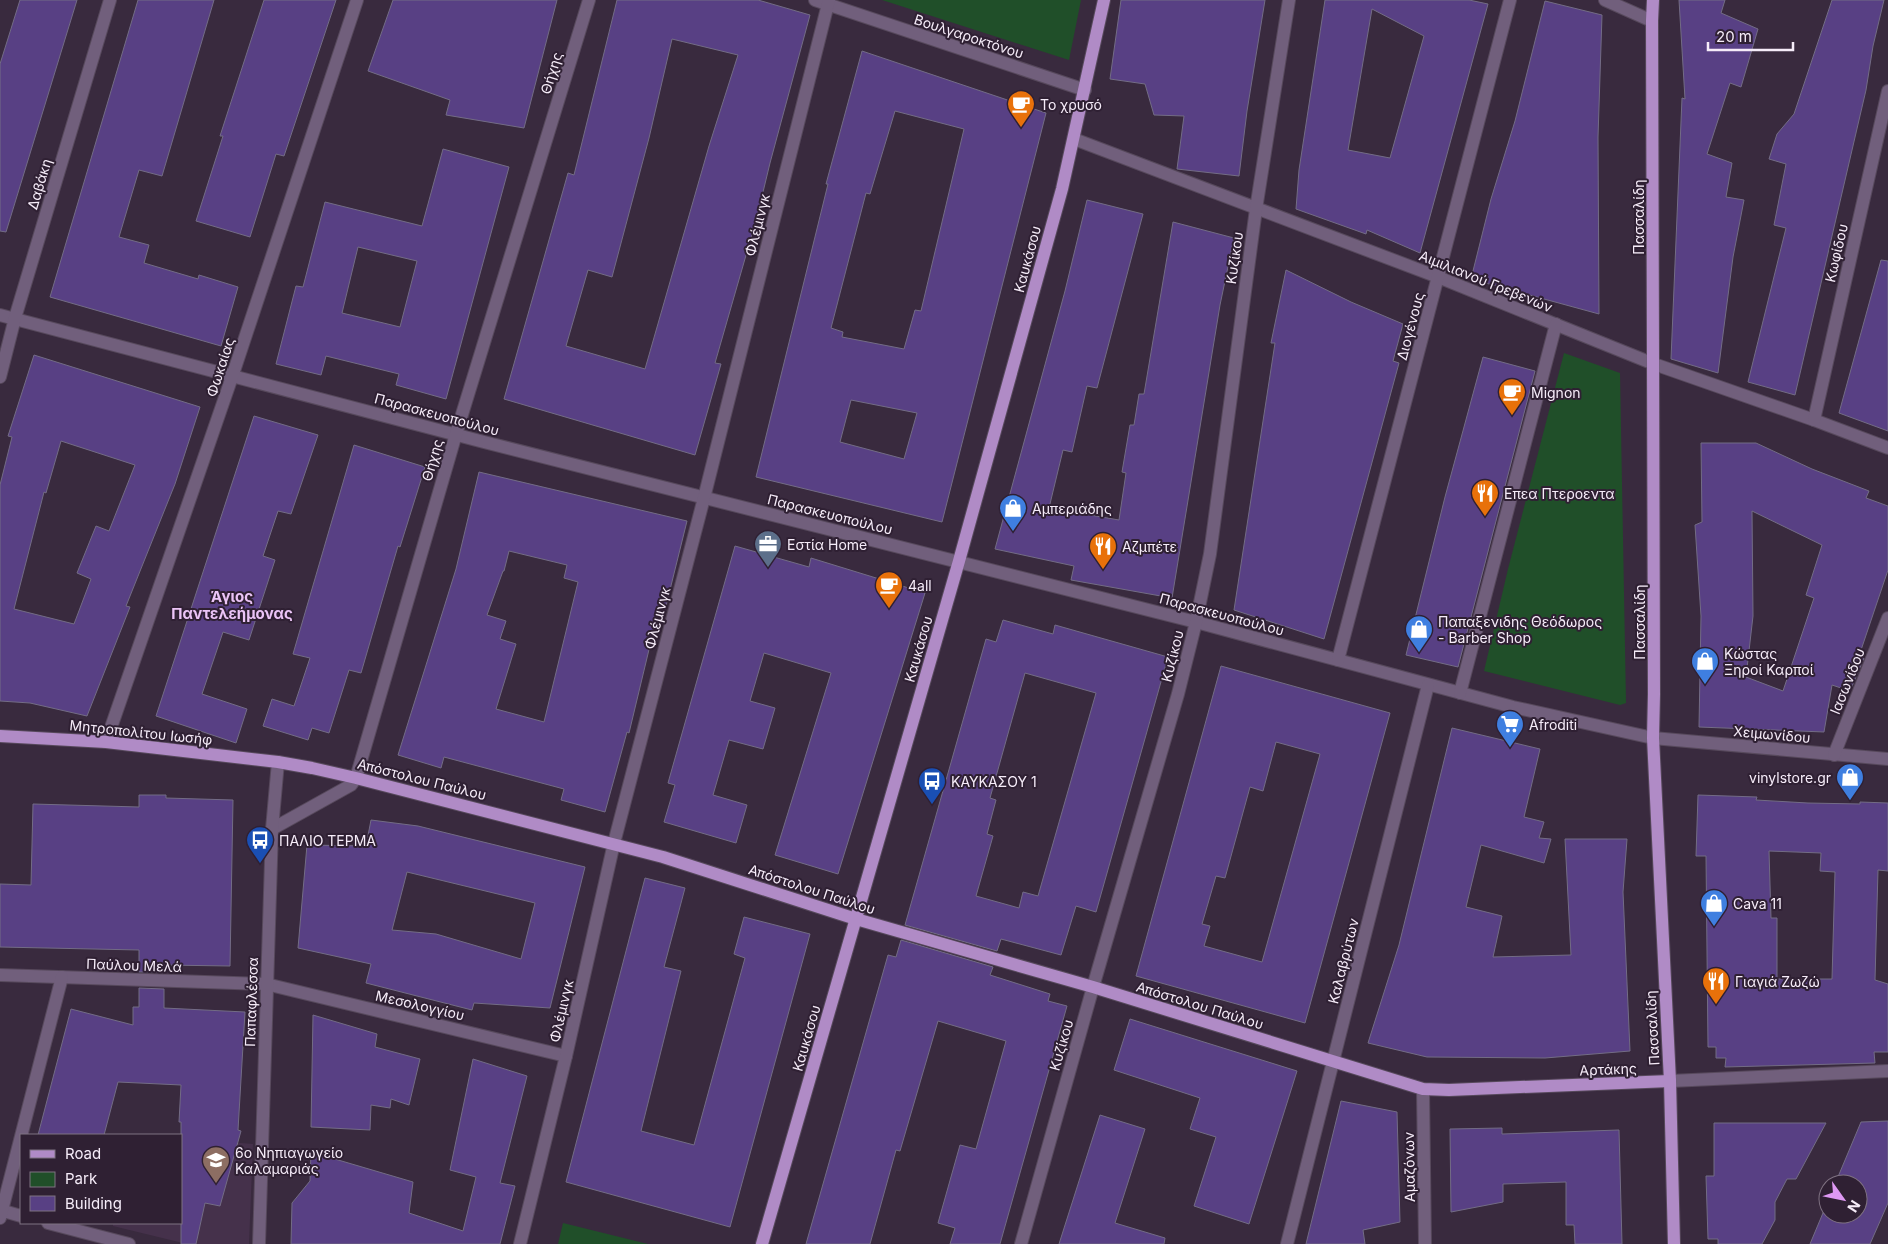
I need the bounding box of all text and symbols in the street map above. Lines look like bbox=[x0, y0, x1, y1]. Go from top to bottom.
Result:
street label: Βουλγαροκτόνου bbox=[912, 10, 1026, 62]
scale bar bbox=[1708, 20, 1793, 52]
text: 20 m bbox=[1716, 27, 1752, 46]
street label: Θήχης bbox=[537, 50, 565, 96]
cafe icon: Το χρυσό bbox=[1006, 89, 1036, 128]
place label: Το χρυσό bbox=[1040, 96, 1102, 113]
street label: Δαβάκη bbox=[23, 157, 55, 211]
street label: Πασσαλίδη bbox=[1630, 179, 1647, 255]
street label: Φλέμινγκ bbox=[741, 191, 773, 258]
street label: Κωφίδου bbox=[1821, 222, 1851, 284]
street label: Καυκάσου bbox=[1010, 224, 1044, 294]
street label: Κυζίκου bbox=[1222, 231, 1246, 285]
street label: Αιμιλιανού Γρεβενών bbox=[1417, 246, 1555, 316]
street label: Διογένους bbox=[1393, 290, 1427, 362]
street label: Φωκαίας bbox=[202, 335, 238, 399]
cafe icon: Mignon bbox=[1497, 377, 1527, 416]
place label: Mignon bbox=[1531, 384, 1581, 401]
street label: Παρασκευοπούλου bbox=[373, 389, 501, 439]
street label: Θήχης bbox=[418, 437, 446, 483]
restaurant icon: Επεα Πτεροεντα bbox=[1470, 478, 1500, 517]
place label: Επεα Πτεροεντα bbox=[1504, 485, 1615, 502]
street label: Παρασκευοπούλου bbox=[766, 490, 894, 538]
shop icon: Αμπεριάδης bbox=[998, 493, 1028, 532]
place label: Αμπεριάδης bbox=[1032, 500, 1112, 517]
office icon: Εστία Home bbox=[753, 529, 783, 568]
restaurant icon: Αζμπέτε bbox=[1088, 531, 1118, 570]
place label: Εστία Home bbox=[787, 536, 867, 553]
place label: Αζμπέτε bbox=[1122, 538, 1177, 555]
cafe icon: 4all bbox=[874, 570, 904, 609]
place label: 4all bbox=[908, 577, 932, 594]
street label: Φλέμινγκ bbox=[641, 584, 674, 651]
street label: Πασσαλίδη bbox=[1631, 584, 1648, 660]
district label: Άγιος Παντελεήμονας bbox=[171, 587, 293, 623]
street label: Παρασκευοπούλου bbox=[1158, 589, 1286, 639]
place label: Παπαξενιδης Θεόδωρος - Barber Shop bbox=[1438, 613, 1602, 646]
street label: Καυκάσου bbox=[900, 614, 936, 684]
shop icon: Παπαξενιδης Θεόδωρος - Barber Shop bbox=[1404, 614, 1434, 653]
street label: Κυζίκου bbox=[1157, 628, 1187, 684]
place label: Κώστας Ξηροί Καρποί bbox=[1724, 645, 1814, 678]
street label: Ιασωνίδου bbox=[1826, 645, 1868, 717]
shop icon: Κώστας Ξηροί Καρποί bbox=[1690, 646, 1720, 685]
supermarket icon: Afroditi bbox=[1495, 709, 1525, 748]
street label: Μητροπολίτου Ιωσήφ bbox=[69, 716, 213, 748]
place label: Afroditi bbox=[1529, 716, 1577, 733]
street label: Χειμωνίδου bbox=[1733, 722, 1811, 746]
street label: Απόστολου Παύλου bbox=[356, 755, 488, 803]
shop icon: vinylstore.gr bbox=[1835, 762, 1865, 801]
bus stop icon: ΚΑΥΚΑΣΟΥ 1 bbox=[917, 766, 947, 805]
place label: vinylstore.gr bbox=[1749, 769, 1831, 786]
place label: ΚΑΥΚΑΣΟΥ 1 bbox=[951, 773, 1037, 790]
bus stop icon: ΠΑΛΙΟ ΤΕΡΜΑ bbox=[245, 825, 275, 864]
place label: ΠΑΛΙΟ ΤΕΡΜΑ bbox=[279, 832, 376, 849]
street label: Απόστολου Παύλου bbox=[747, 861, 877, 917]
shop icon: Cava 11 bbox=[1699, 888, 1729, 927]
place label: Cava 11 bbox=[1733, 895, 1782, 912]
street label: Καλαβρύτων bbox=[1324, 916, 1362, 1006]
street label: Παύλου Μελά bbox=[86, 955, 182, 975]
street label: Παπαφλέσσα bbox=[241, 957, 261, 1047]
restaurant icon: Γιαγιά Ζωζώ bbox=[1701, 966, 1731, 1005]
place label: Γιαγιά Ζωζώ bbox=[1735, 973, 1820, 990]
street label: Φλέμινγκ bbox=[546, 977, 577, 1044]
street label: Απόστολου Παύλου bbox=[1134, 978, 1266, 1032]
street label: Μεσολογγίου bbox=[374, 987, 466, 1023]
street label: Πασσαλίδη bbox=[1642, 990, 1662, 1066]
street label: Καυκάσου bbox=[788, 1003, 824, 1073]
street label: Κυζίκου bbox=[1046, 1017, 1076, 1073]
street label: Αρτάκης bbox=[1579, 1060, 1637, 1078]
street label: Αμαζόνων bbox=[1400, 1132, 1418, 1202]
legend bbox=[20, 1134, 182, 1224]
text: Road bbox=[65, 1144, 101, 1163]
place label: 6ο Νηπιαγωγείο Καλαμαριάς bbox=[235, 1144, 343, 1177]
school or university icon: 6ο Νηπιαγωγείο Καλαμαριάς bbox=[201, 1145, 231, 1184]
text: Park bbox=[65, 1169, 98, 1188]
north arrow bbox=[1818, 1174, 1868, 1224]
text: Building bbox=[65, 1194, 122, 1213]
text: N bbox=[1844, 1197, 1864, 1215]

